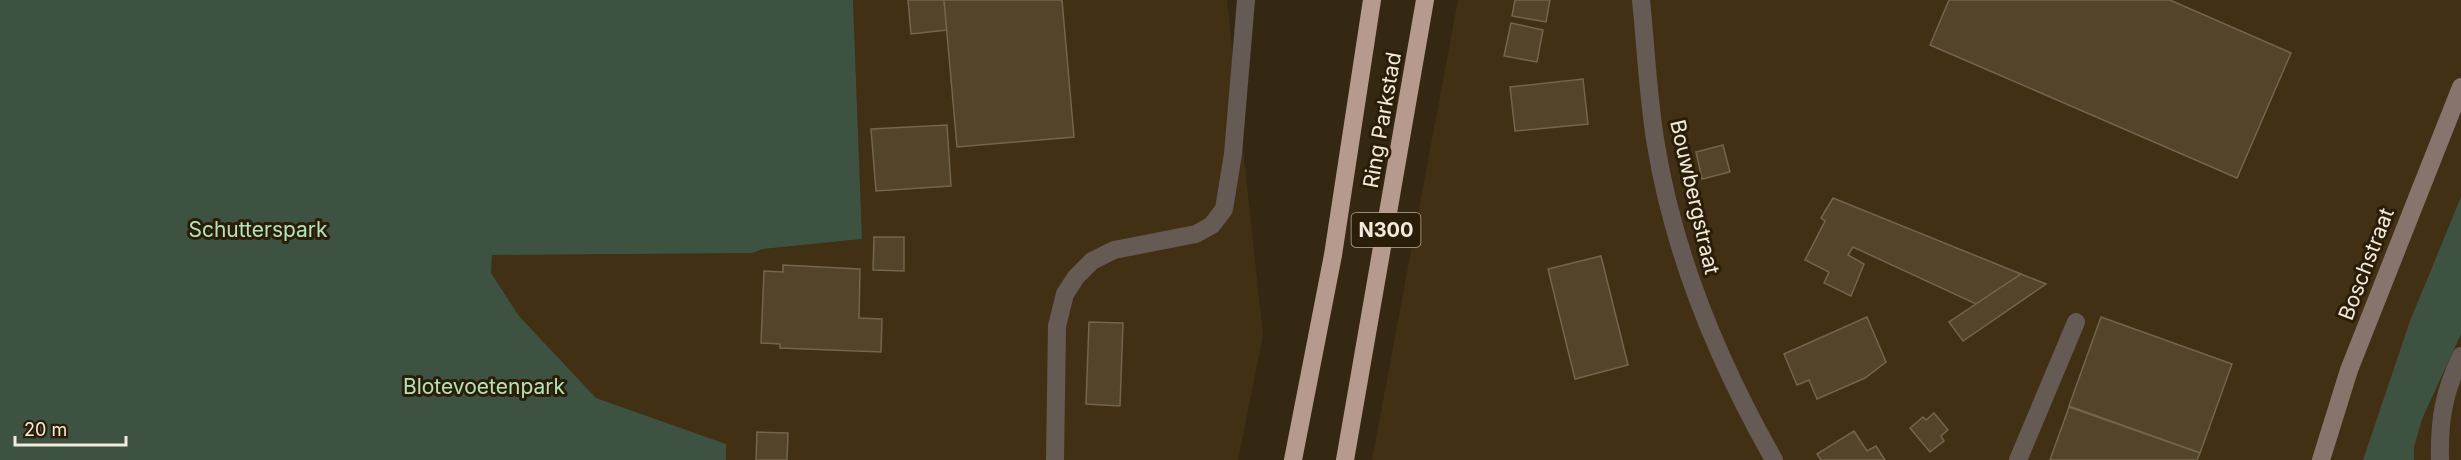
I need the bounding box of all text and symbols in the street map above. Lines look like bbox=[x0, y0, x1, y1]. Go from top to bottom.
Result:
street label: Ring Parkstad bbox=[1358, 50, 1406, 190]
street label: Bouwbergstraat bbox=[1665, 117, 1725, 277]
street label: Boschstraat bbox=[2333, 204, 2399, 324]
road number: N300 bbox=[1352, 213, 1420, 247]
park label: Schutterspark bbox=[188, 217, 328, 242]
park label: Blotevoetenpark bbox=[403, 374, 566, 399]
scale bar bbox=[15, 409, 126, 447]
text: 20 m bbox=[24, 419, 67, 440]

